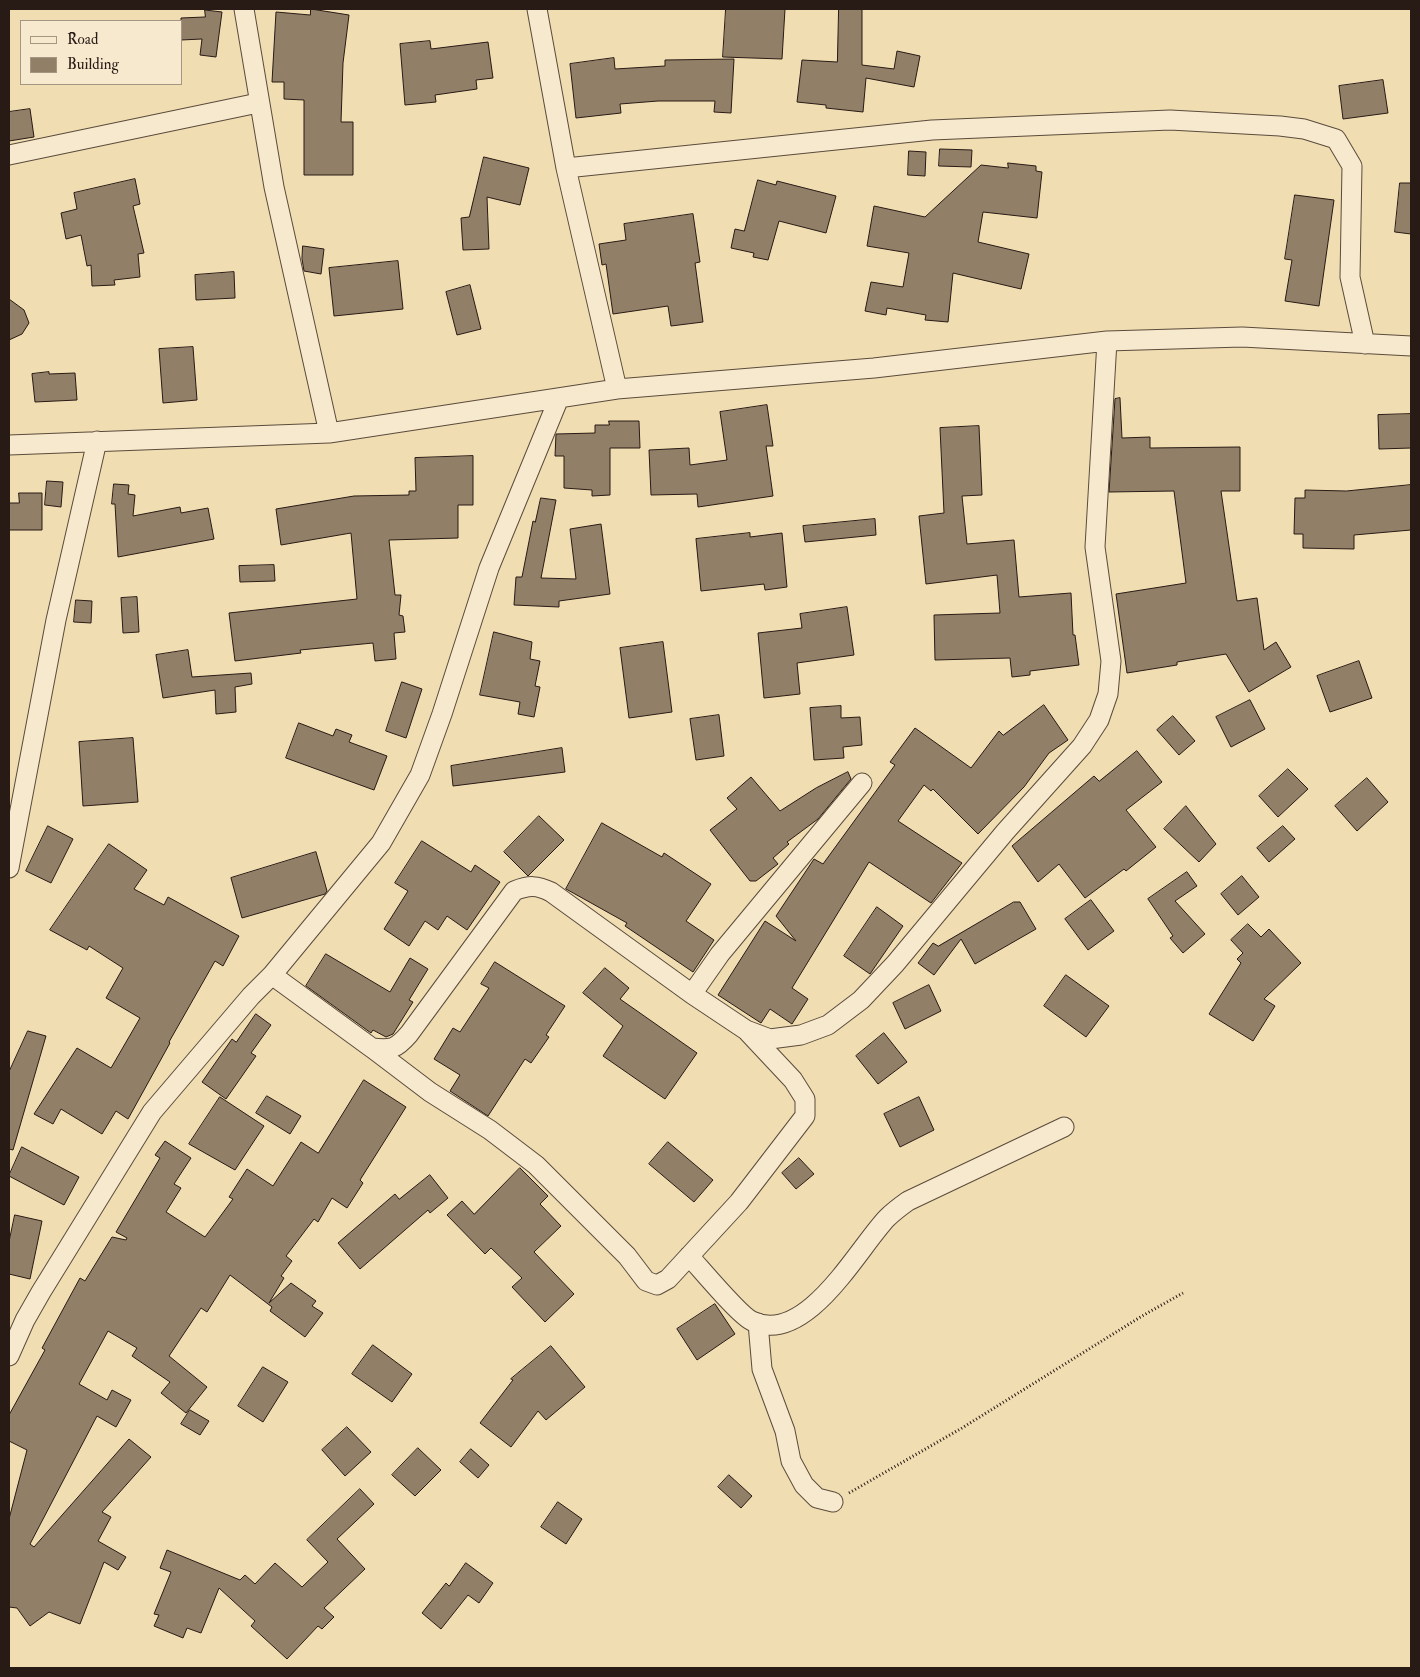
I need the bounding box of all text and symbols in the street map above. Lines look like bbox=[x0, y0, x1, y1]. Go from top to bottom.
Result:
legend bbox=[20, 20, 182, 85]
text: Road bbox=[67, 30, 98, 49]
text: Building bbox=[67, 55, 119, 74]

